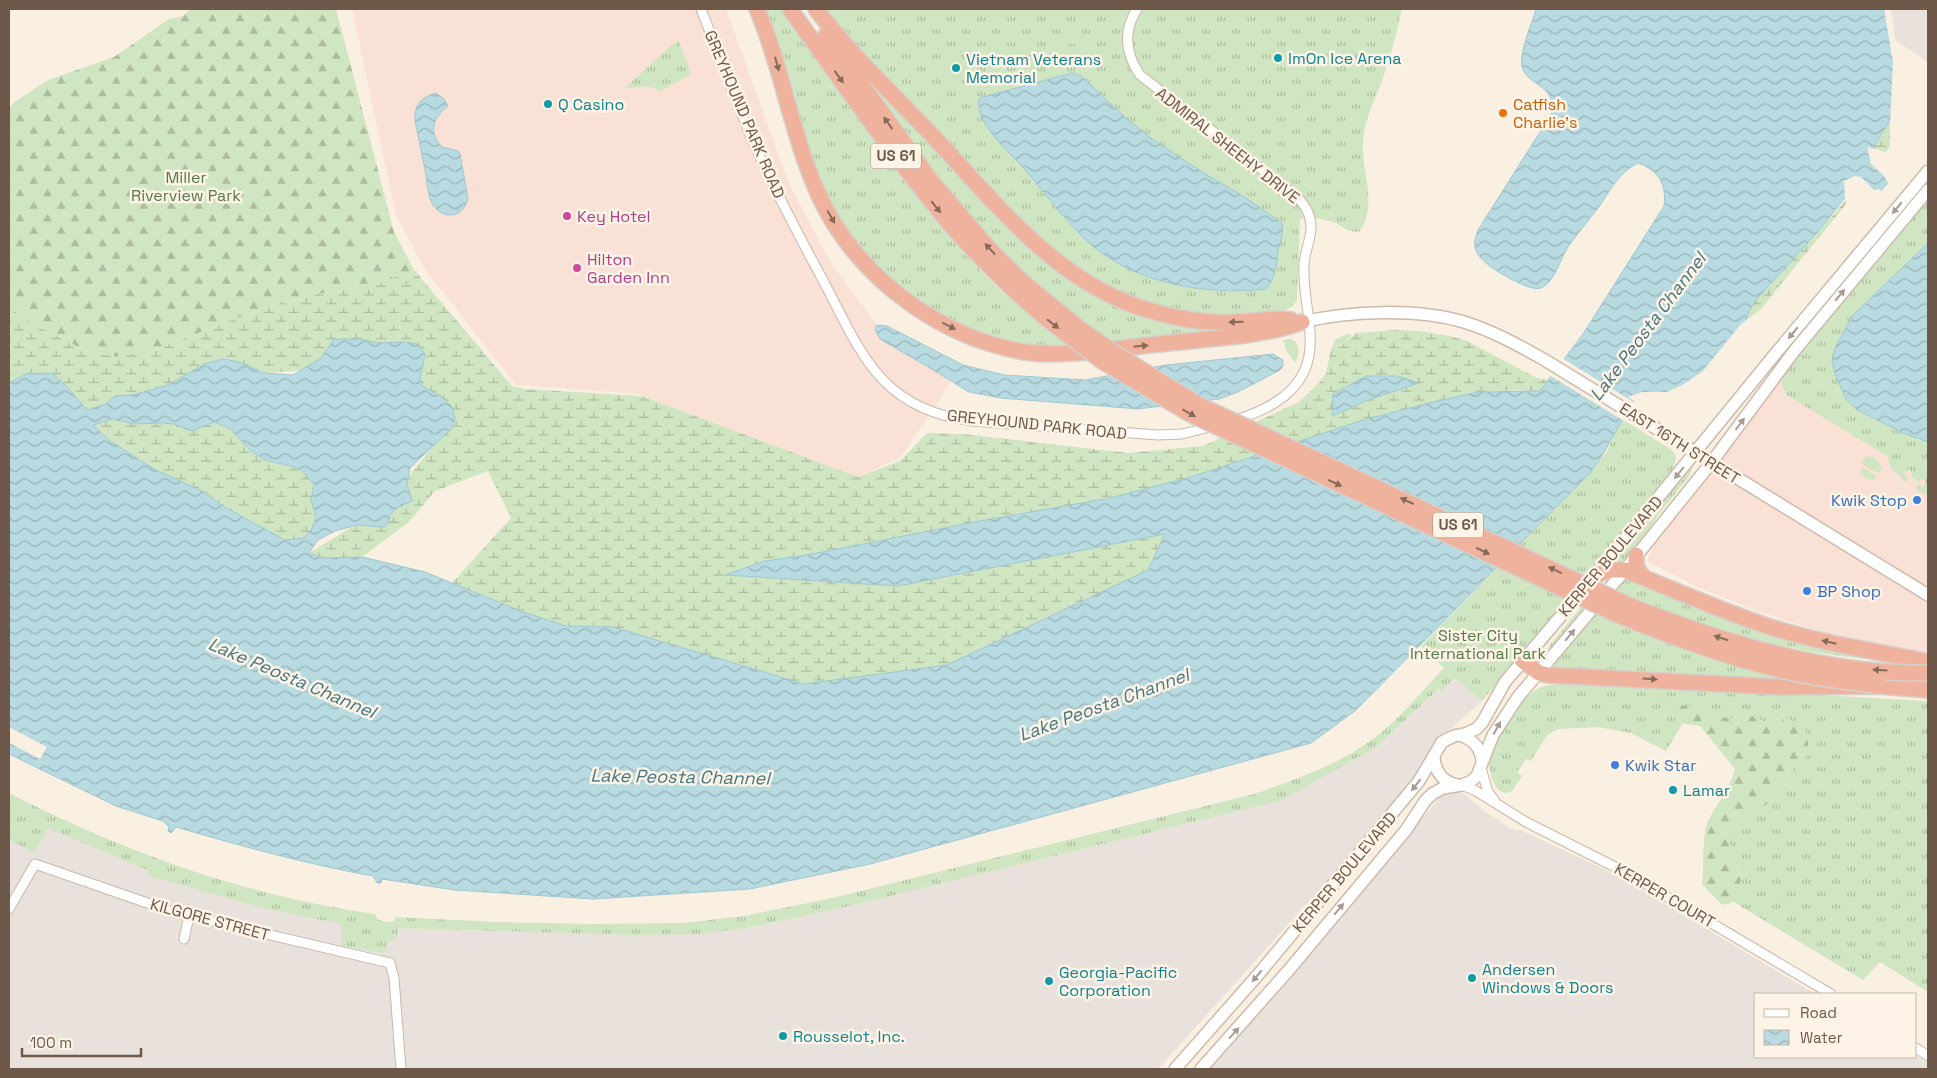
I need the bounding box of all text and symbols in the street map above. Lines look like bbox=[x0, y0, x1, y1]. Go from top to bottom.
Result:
street label: GREYHOUND PARK ROAD bbox=[700, 27, 790, 201]
place label: ImOn Ice Arena bbox=[1288, 48, 1401, 69]
place label: Vietnam Veterans Memorial bbox=[966, 49, 1101, 88]
marker: ImOn Ice Arena bbox=[1272, 52, 1284, 64]
one-way arrow bbox=[774, 57, 782, 72]
marker: Vietnam Veterans Memorial bbox=[950, 62, 962, 74]
one-way arrow bbox=[834, 70, 844, 84]
street label: ADMIRAL SHEEHY DRIVE bbox=[1151, 83, 1304, 208]
place label: Q Casino bbox=[558, 94, 624, 115]
place label: Catfish Charlie's bbox=[1513, 94, 1578, 133]
marker: Q Casino bbox=[542, 98, 554, 110]
marker: Catfish Charlie's bbox=[1497, 107, 1509, 119]
one-way arrow bbox=[883, 116, 893, 130]
road number: US 61 bbox=[871, 144, 921, 168]
park label: Miller Riverview Park bbox=[131, 167, 241, 206]
one-way arrow bbox=[931, 200, 942, 213]
one-way arrow bbox=[1891, 202, 1903, 214]
place label: Key Hotel bbox=[577, 206, 650, 227]
marker: Key Hotel bbox=[561, 210, 573, 222]
one-way arrow bbox=[827, 210, 835, 225]
one-way arrow bbox=[984, 244, 996, 256]
water label: Lake Peosta Channel bbox=[1584, 246, 1712, 405]
place label: Hilton Garden Inn bbox=[587, 249, 670, 288]
marker: Hilton Garden Inn bbox=[571, 262, 583, 274]
one-way arrow bbox=[1835, 289, 1846, 302]
one-way arrow bbox=[1228, 318, 1244, 326]
one-way arrow bbox=[1046, 319, 1060, 329]
one-way arrow bbox=[941, 322, 956, 330]
one-way arrow bbox=[1787, 326, 1798, 339]
one-way arrow bbox=[1133, 341, 1149, 349]
street label: EAST 16TH STREET bbox=[1616, 398, 1744, 489]
street label: GREYHOUND PARK ROAD bbox=[946, 405, 1128, 444]
one-way arrow bbox=[1181, 409, 1196, 417]
one-way arrow bbox=[1735, 418, 1746, 431]
one-way arrow bbox=[1674, 466, 1685, 479]
one-way arrow bbox=[1328, 479, 1342, 487]
place label: Kwik Stop bbox=[1831, 490, 1907, 511]
street label: KERPER BOULEVARD bbox=[1554, 492, 1667, 621]
marker: Kwik Stop bbox=[1911, 494, 1923, 506]
one-way arrow bbox=[1400, 497, 1414, 505]
road number: US 61 bbox=[1433, 512, 1483, 538]
one-way arrow bbox=[1476, 548, 1490, 556]
one-way arrow bbox=[1547, 565, 1562, 574]
place label: BP Shop bbox=[1817, 581, 1881, 602]
marker: BP Shop bbox=[1801, 585, 1813, 597]
park label: Sister City International Park bbox=[1410, 625, 1546, 664]
one-way arrow bbox=[1564, 629, 1575, 641]
water label: Lake Peosta Channel bbox=[205, 632, 382, 724]
one-way arrow bbox=[1713, 634, 1728, 642]
one-way arrow bbox=[1821, 638, 1836, 646]
water label: Lake Peosta Channel bbox=[1016, 662, 1195, 746]
one-way arrow bbox=[1871, 666, 1887, 674]
one-way arrow bbox=[1642, 676, 1658, 684]
one-way arrow bbox=[1493, 721, 1501, 735]
place label: Kwik Star bbox=[1625, 755, 1696, 776]
marker: Kwik Star bbox=[1609, 759, 1621, 771]
water label: Lake Peosta Channel bbox=[590, 763, 773, 790]
one-way arrow bbox=[1411, 778, 1421, 792]
place label: Lamar bbox=[1683, 780, 1730, 801]
marker: Lamar bbox=[1667, 784, 1679, 796]
street label: KERPER BOULEVARD bbox=[1288, 808, 1401, 937]
street label: KERPER COURT bbox=[1611, 858, 1719, 933]
street label: KILGORE STREET bbox=[148, 893, 272, 946]
one-way arrow bbox=[1334, 903, 1345, 916]
place label: Andersen Windows & Doors bbox=[1482, 959, 1614, 998]
place label: Georgia-Pacific Corporation bbox=[1059, 962, 1177, 1001]
one-way arrow bbox=[1252, 969, 1263, 982]
marker: Andersen Windows & Doors bbox=[1466, 972, 1478, 984]
marker: Georgia-Pacific Corporation bbox=[1043, 975, 1055, 987]
legend bbox=[1754, 993, 1917, 1058]
text: Road bbox=[1800, 1003, 1837, 1022]
scale bar bbox=[22, 1026, 141, 1058]
place label: Rousselot, Inc. bbox=[793, 1026, 905, 1047]
one-way arrow bbox=[1228, 1026, 1239, 1039]
text: Water bbox=[1800, 1028, 1843, 1047]
marker: Rousselot, Inc. bbox=[777, 1030, 789, 1042]
text: 100 m bbox=[30, 1033, 72, 1052]

